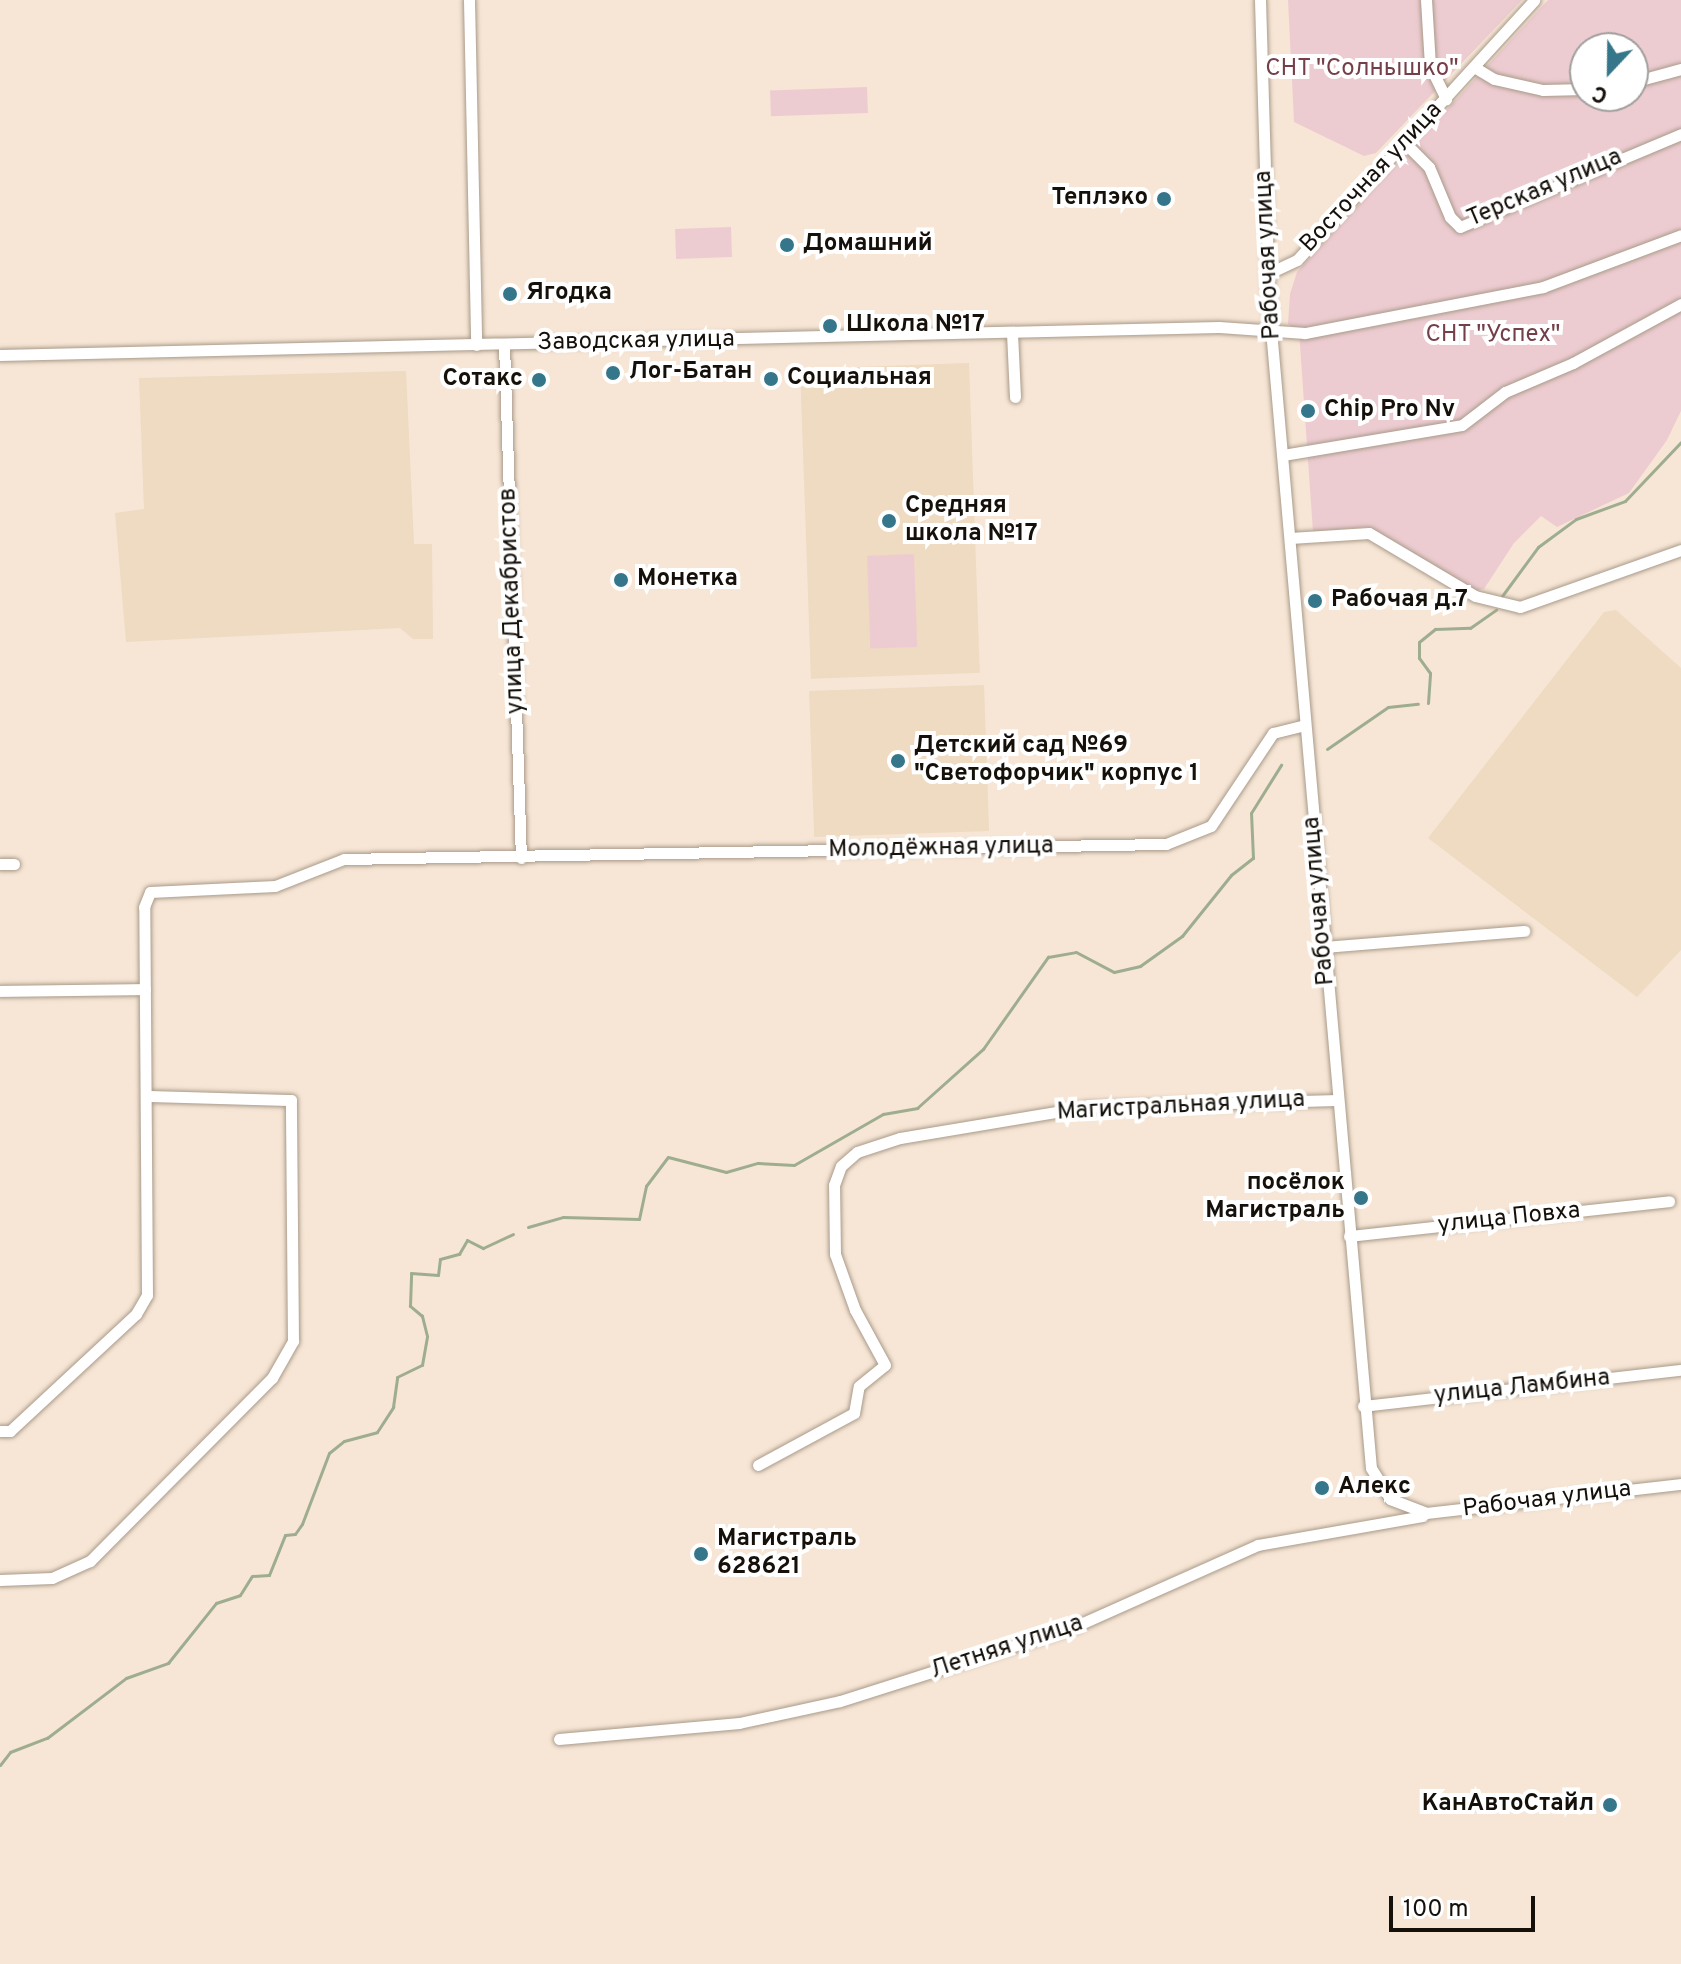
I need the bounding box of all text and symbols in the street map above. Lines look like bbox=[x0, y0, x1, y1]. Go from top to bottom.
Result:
north arrow bbox=[1569, 32, 1649, 112]
park label: СНТ "Солнышко" bbox=[1265, 56, 1459, 84]
text: С bbox=[1589, 78, 1612, 108]
street label: Восточная улица bbox=[1295, 97, 1449, 259]
street label: Терская улица bbox=[1463, 143, 1627, 235]
street label: Рабочая улица bbox=[1250, 170, 1288, 340]
place label: Теплэко bbox=[1052, 185, 1148, 213]
marker: Теплэко bbox=[1155, 190, 1173, 208]
place label: Домашний bbox=[803, 231, 933, 259]
marker: Домашний bbox=[778, 236, 796, 254]
place label: Ягодка bbox=[526, 280, 612, 308]
marker: Ягодка bbox=[501, 285, 519, 303]
place label: Школа №17 bbox=[846, 312, 985, 340]
marker: Школа №17 bbox=[821, 317, 839, 335]
park label: СНТ "Успех" bbox=[1425, 322, 1561, 350]
street label: Заводская улица bbox=[537, 326, 735, 358]
place label: Лог-Батан bbox=[629, 359, 752, 387]
marker: Лог-Батан bbox=[604, 364, 622, 382]
place label: Социальная bbox=[787, 365, 932, 393]
place label: Сотакс bbox=[442, 366, 523, 394]
marker: Социальная bbox=[762, 370, 780, 388]
marker: Сотакс bbox=[530, 371, 548, 389]
place label: Chip Pro Nv bbox=[1324, 397, 1455, 425]
marker: Chip Pro Nv bbox=[1299, 402, 1317, 420]
street label: улица Декабристов bbox=[495, 487, 531, 715]
place label: Средняя школа №17 bbox=[905, 493, 1038, 549]
marker: Средняя школа №17 bbox=[880, 512, 898, 530]
place label: Монетка bbox=[637, 566, 738, 594]
marker: Монетка bbox=[612, 571, 630, 589]
place label: Рабочая д.7 bbox=[1331, 587, 1468, 615]
marker: Рабочая д.7 bbox=[1306, 592, 1324, 610]
place label: Детский сад №69 "Светофорчик" корпус 1 bbox=[914, 733, 1199, 789]
marker: Детский сад №69 "Светофорчик" корпус 1 bbox=[889, 752, 907, 770]
street label: Рабочая улица bbox=[1298, 815, 1342, 987]
street label: Молодёжная улица bbox=[828, 833, 1054, 865]
street label: Магистральная улица bbox=[1056, 1086, 1306, 1128]
place label: посёлок Магистраль bbox=[1205, 1170, 1345, 1226]
marker: посёлок Магистраль bbox=[1352, 1189, 1370, 1207]
street label: улица Повха bbox=[1436, 1197, 1582, 1241]
street label: улица Ламбина bbox=[1433, 1364, 1611, 1412]
place label: Алекс bbox=[1338, 1474, 1411, 1502]
street label: Рабочая улица bbox=[1461, 1475, 1633, 1525]
marker: Алекс bbox=[1313, 1479, 1331, 1497]
place label: Магистраль 628621 bbox=[717, 1526, 857, 1582]
marker: Магистраль 628621 bbox=[692, 1545, 710, 1563]
street label: Летняя улица bbox=[927, 1610, 1087, 1686]
place label: КанАвтоСтайл bbox=[1422, 1791, 1594, 1819]
marker: КанАвтоСтайл bbox=[1601, 1796, 1619, 1814]
scale bar bbox=[1393, 1880, 1539, 1930]
text: 100 m bbox=[1403, 1895, 1469, 1925]

